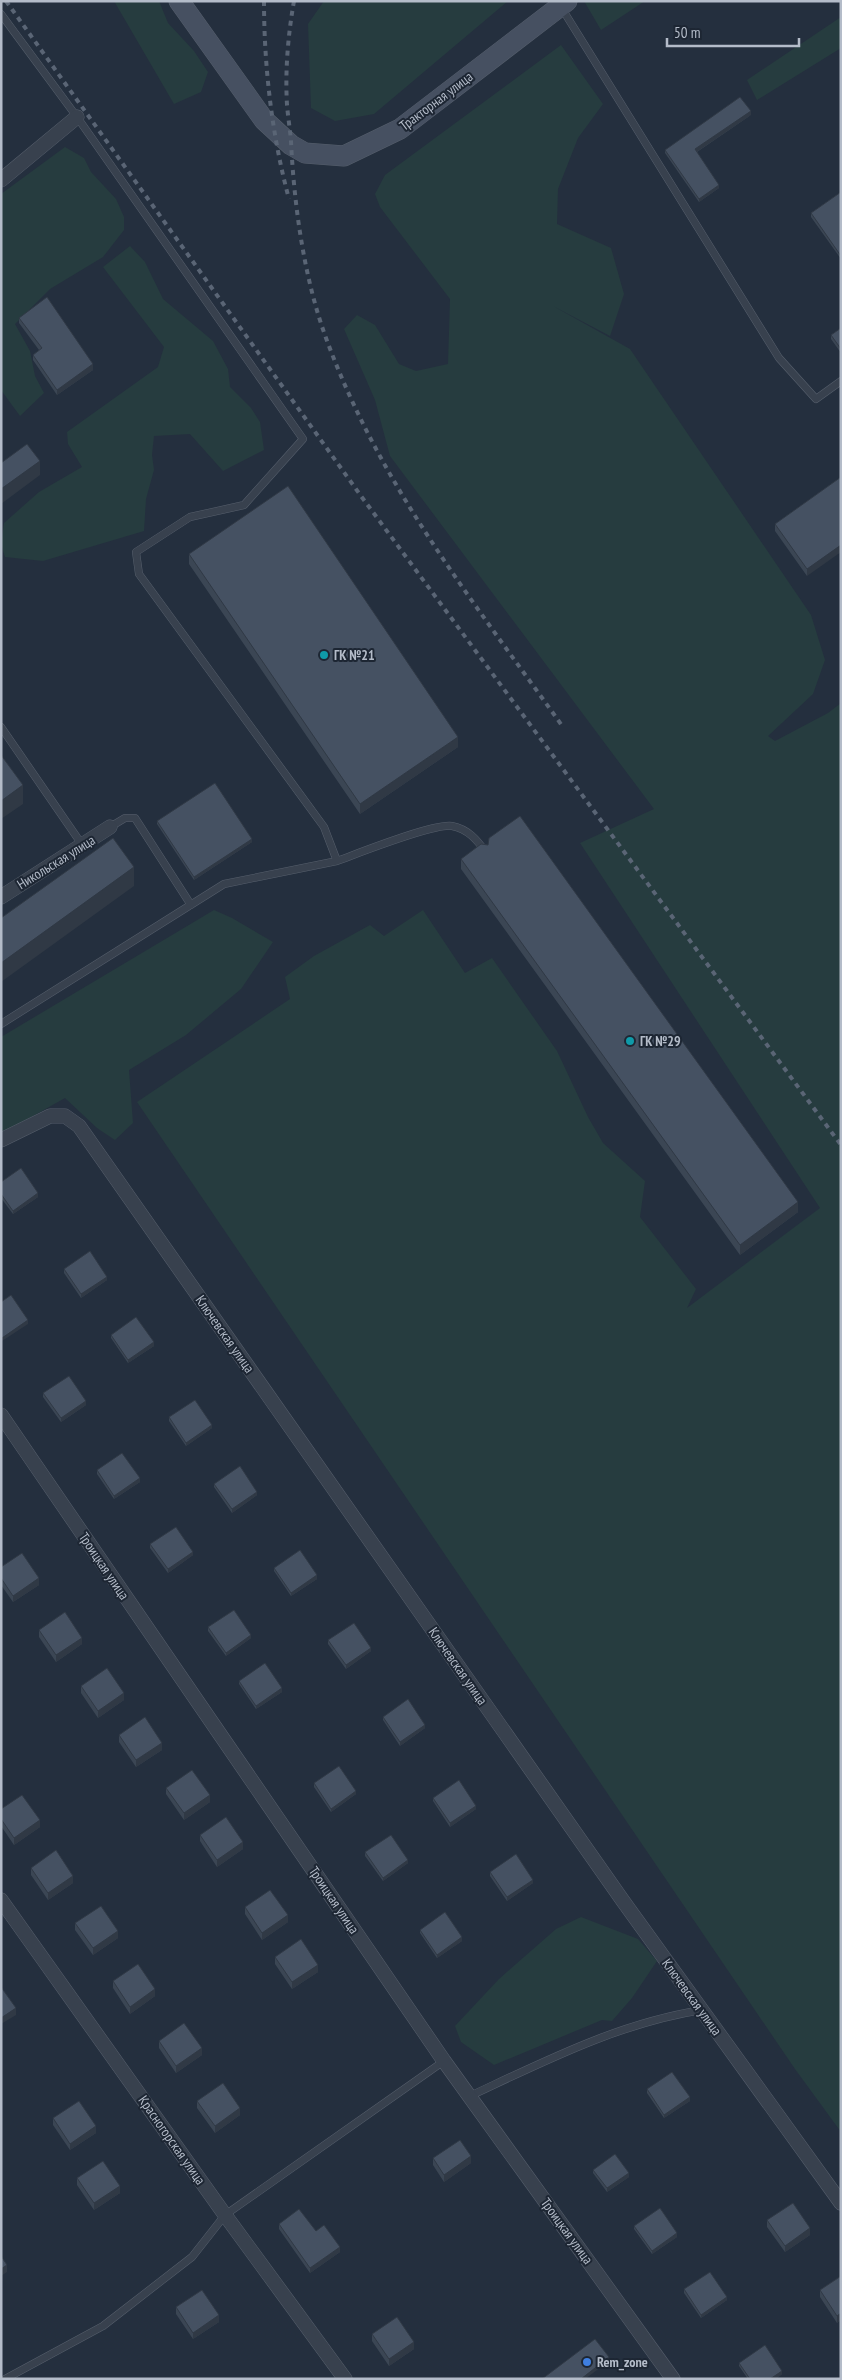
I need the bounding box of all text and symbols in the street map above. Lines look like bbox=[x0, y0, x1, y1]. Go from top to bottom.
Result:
scale bar bbox=[667, 15, 800, 47]
text: 50 m bbox=[674, 23, 700, 42]
street label: Тракторная улица bbox=[396, 68, 476, 134]
place label: ГК №21 bbox=[334, 646, 375, 664]
marker: ГК №21 bbox=[318, 649, 330, 661]
street label: Никольская улица bbox=[14, 831, 98, 893]
place label: ГК №29 bbox=[640, 1032, 681, 1050]
marker: ГК №29 bbox=[624, 1035, 636, 1047]
street label: Ключевская улица bbox=[192, 1292, 258, 1376]
street label: Троицкая улица bbox=[75, 1529, 133, 1603]
street label: Ключевская улица bbox=[425, 1624, 491, 1708]
street label: Троицкая улица bbox=[305, 1863, 363, 1937]
street label: Ключевская улица bbox=[658, 1955, 726, 2039]
street label: Красногорская улица bbox=[135, 2092, 209, 2188]
street label: Троицкая улица bbox=[537, 2194, 597, 2268]
place label: Rem_zone bbox=[597, 2353, 648, 2371]
marker: Rem_zone bbox=[581, 2356, 593, 2368]

